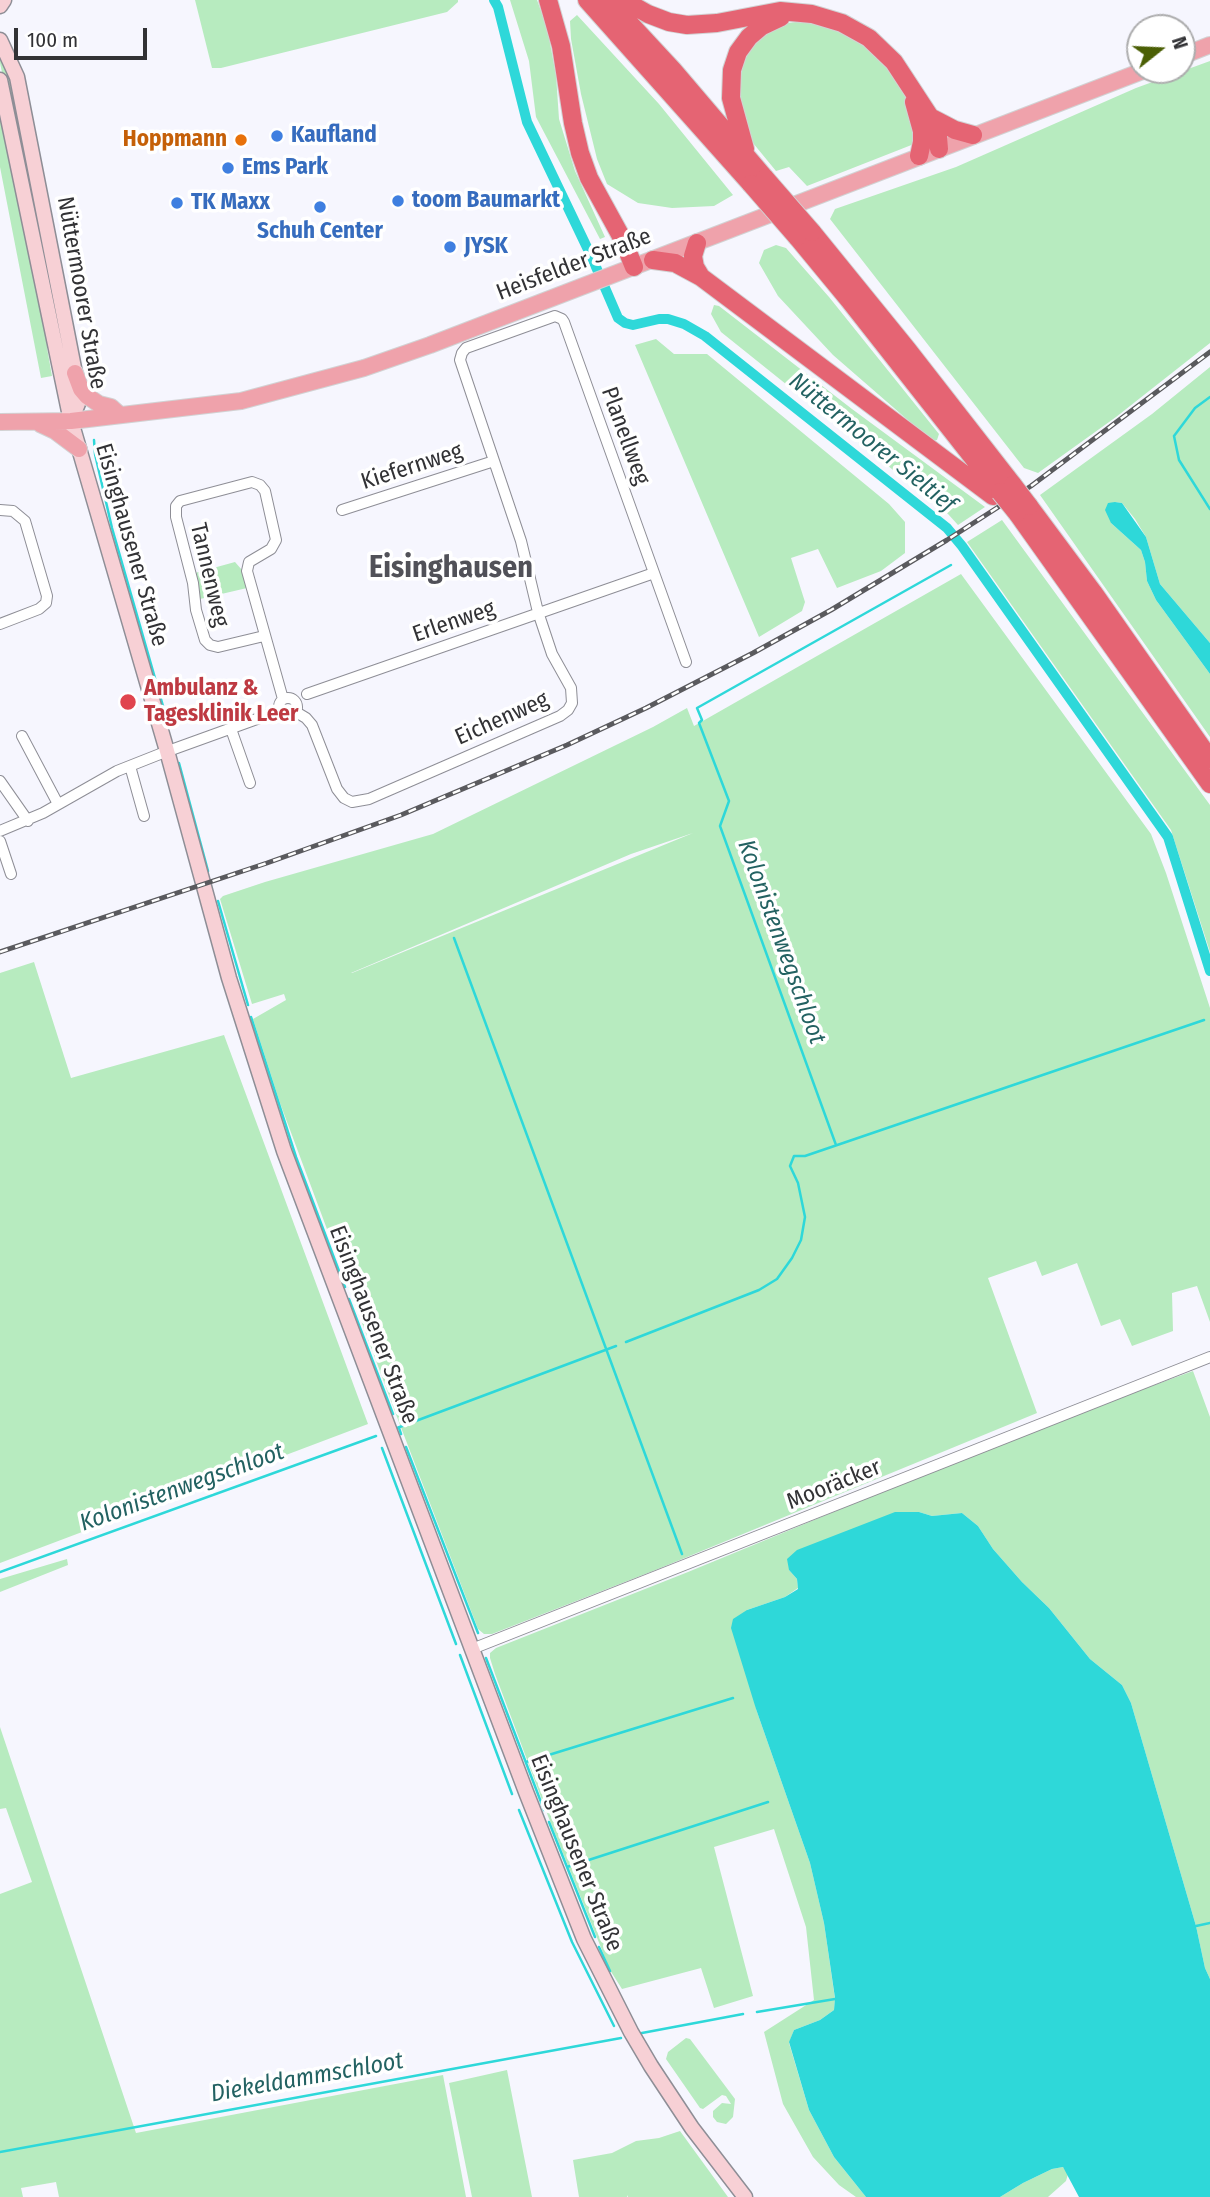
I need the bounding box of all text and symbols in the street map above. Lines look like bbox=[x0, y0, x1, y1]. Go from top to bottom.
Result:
scale bar bbox=[18, 14, 150, 58]
north arrow bbox=[1126, 14, 1196, 84]
text: 100 m bbox=[27, 27, 78, 53]
text: N bbox=[1167, 34, 1192, 52]
place label: Kaufland bbox=[291, 122, 377, 150]
place label: Hoppmann bbox=[123, 126, 227, 154]
marker: Kaufland bbox=[269, 128, 285, 144]
marker: Hoppmann bbox=[233, 132, 249, 148]
place label: Ems Park bbox=[242, 154, 328, 182]
marker: Ems Park bbox=[220, 160, 236, 176]
place label: toom Baumarkt bbox=[412, 187, 560, 215]
place label: TK Maxx bbox=[191, 189, 270, 217]
marker: toom Baumarkt bbox=[390, 193, 406, 209]
street label: Nüttermoorer Straße bbox=[50, 194, 112, 392]
marker: TK Maxx bbox=[169, 195, 185, 211]
marker: Schuh Center bbox=[312, 199, 328, 215]
place label: Schuh Center bbox=[257, 218, 383, 246]
street label: Heisfelder Straße bbox=[493, 223, 655, 307]
place label: JYSK bbox=[464, 233, 508, 261]
marker: JYSK bbox=[442, 239, 458, 255]
water label: Nüttermoorer Sieltief bbox=[783, 367, 961, 519]
street label: Planellweg bbox=[595, 383, 655, 489]
street label: Kiefernweg bbox=[358, 438, 466, 496]
street label: Eisinghausener Straße bbox=[89, 440, 173, 650]
street label: Tannenweg bbox=[184, 520, 234, 630]
district label: Eisinghausen bbox=[369, 551, 533, 587]
street label: Erlenweg bbox=[409, 595, 499, 649]
place label: Ambulanz & Tagesklinik Leer bbox=[144, 675, 298, 729]
street label: Eichenweg bbox=[451, 686, 553, 752]
marker: Ambulanz & Tagesklinik Leer bbox=[118, 692, 138, 712]
water label: Kolonistenwegschloot bbox=[731, 836, 831, 1048]
street label: Eisinghausener Straße bbox=[323, 1222, 423, 1428]
water label: Kolonistenwegschloot bbox=[76, 1438, 288, 1538]
street label: Mooräcker bbox=[783, 1454, 885, 1516]
street label: Eisinghausener Straße bbox=[524, 1751, 628, 1955]
water label: Diekeldammschloot bbox=[209, 2047, 405, 2109]

